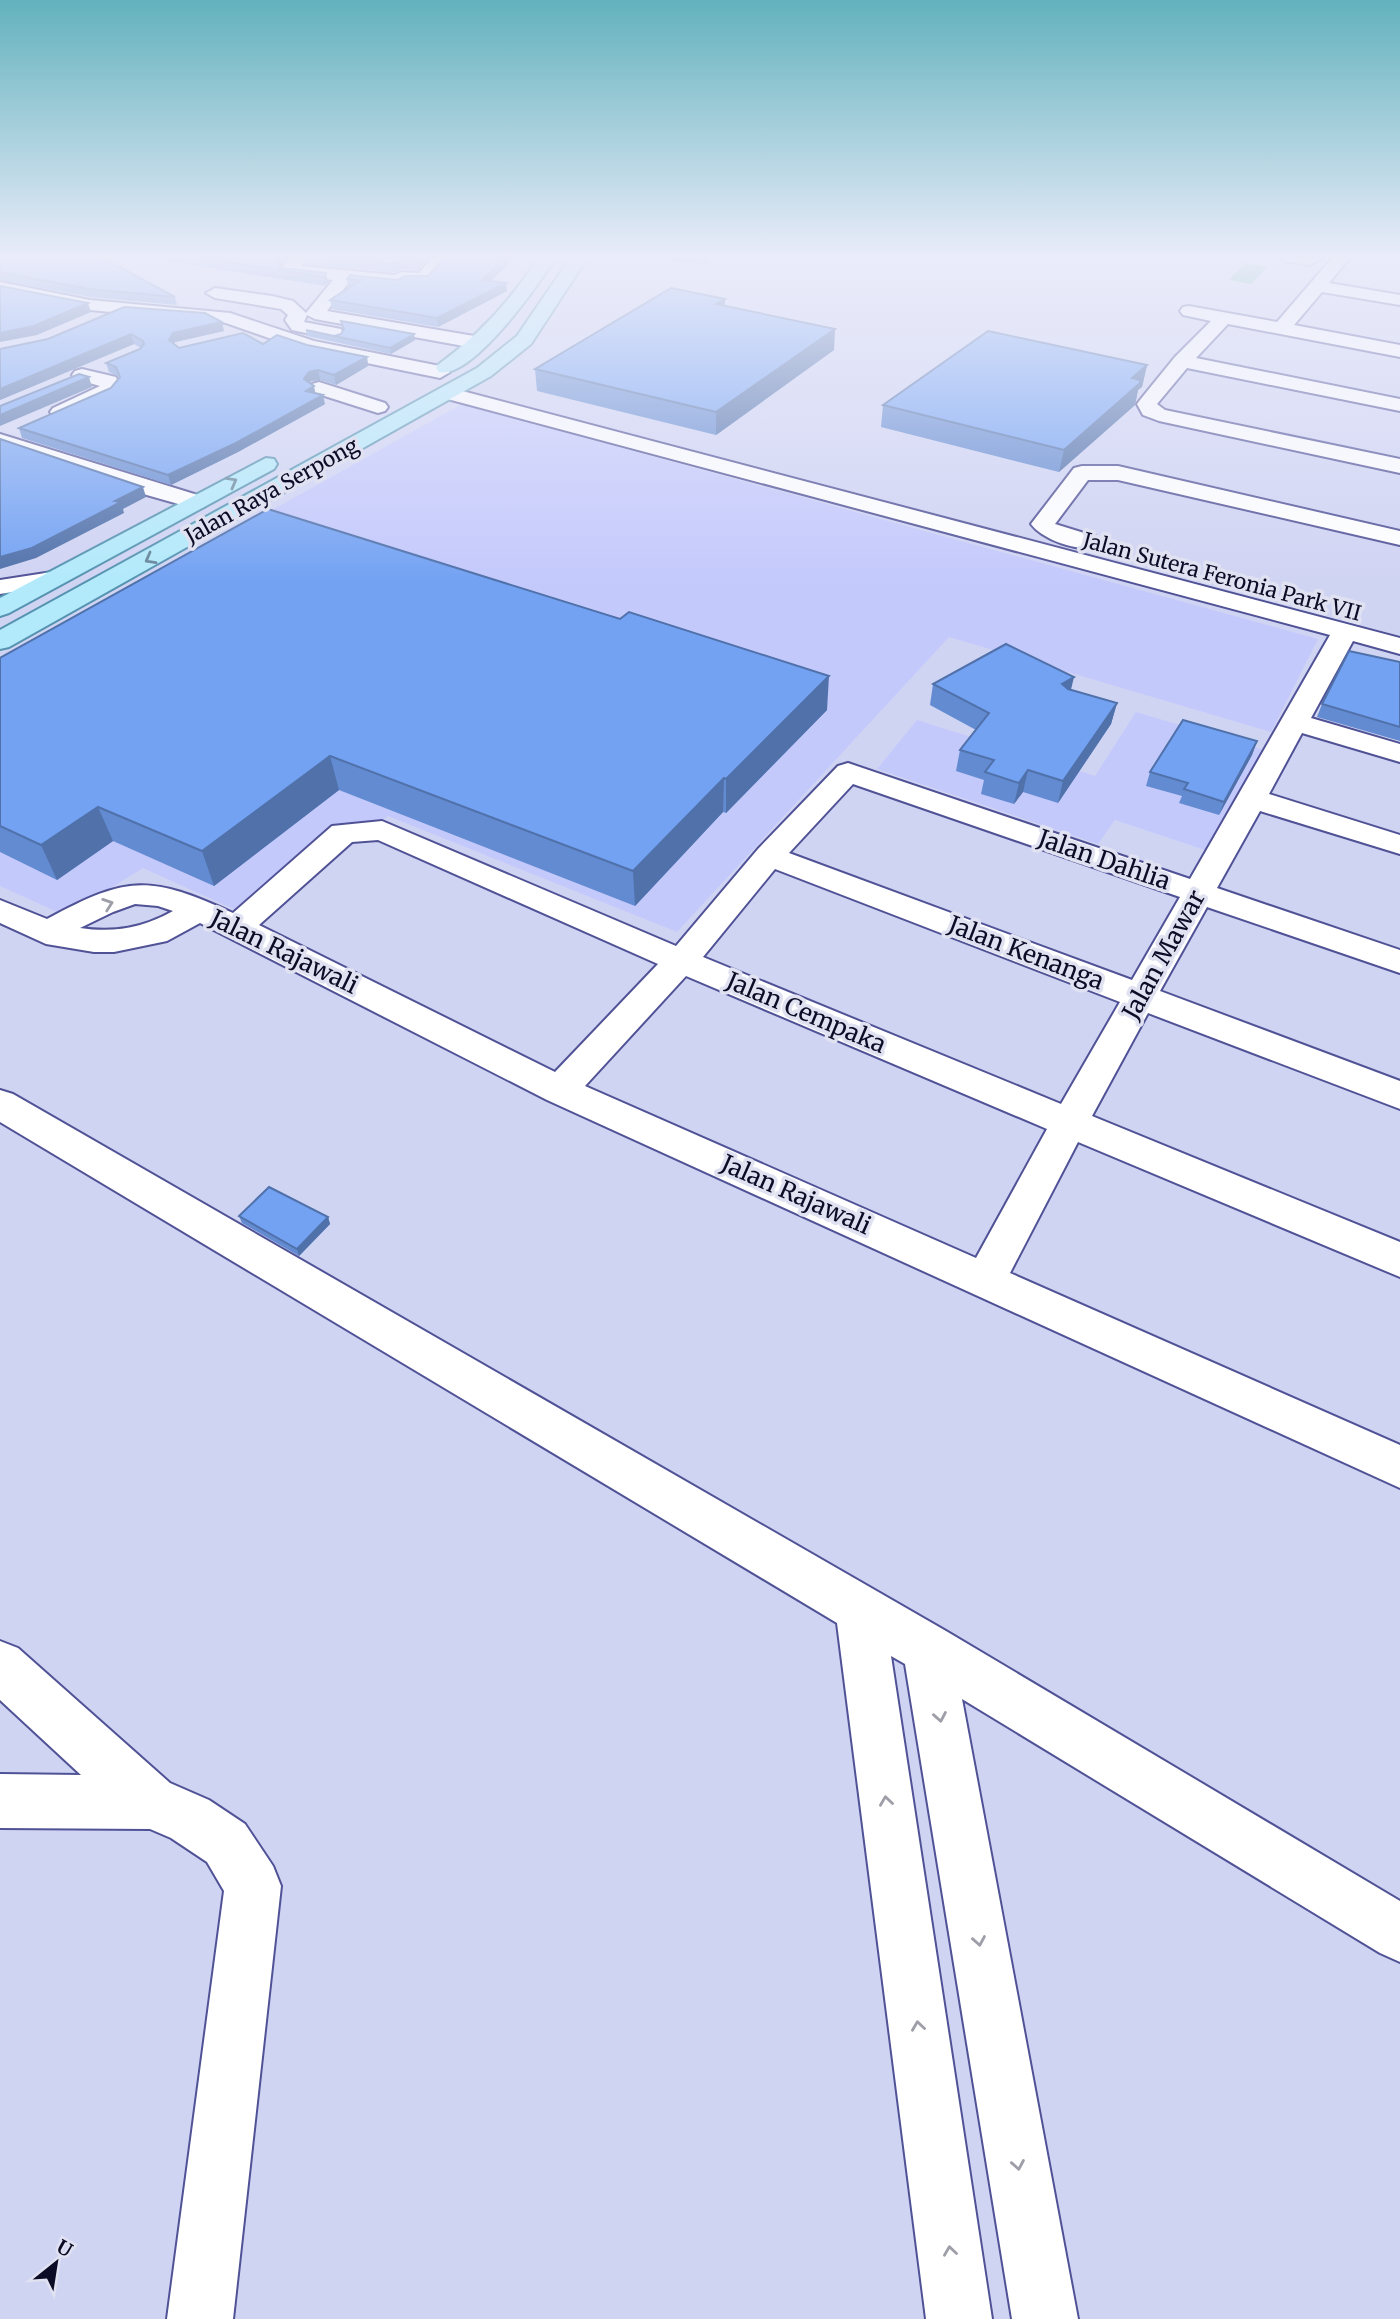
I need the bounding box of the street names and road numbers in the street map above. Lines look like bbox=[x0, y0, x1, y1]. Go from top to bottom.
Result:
street label: Jalan Raya Serpong bbox=[179, 431, 364, 550]
street label: Jalan Sutera Feronia Park VII bbox=[1079, 526, 1364, 627]
street label: Jalan Dahlia bbox=[1033, 822, 1175, 897]
street label: Jalan Mawar bbox=[1115, 884, 1212, 1026]
street label: Jalan Rajawali bbox=[204, 902, 364, 1001]
street label: Jalan Kenanga bbox=[943, 908, 1108, 996]
street label: Jalan Cempaka bbox=[721, 965, 891, 1060]
street label: Jalan Rajawali bbox=[716, 1147, 876, 1242]

